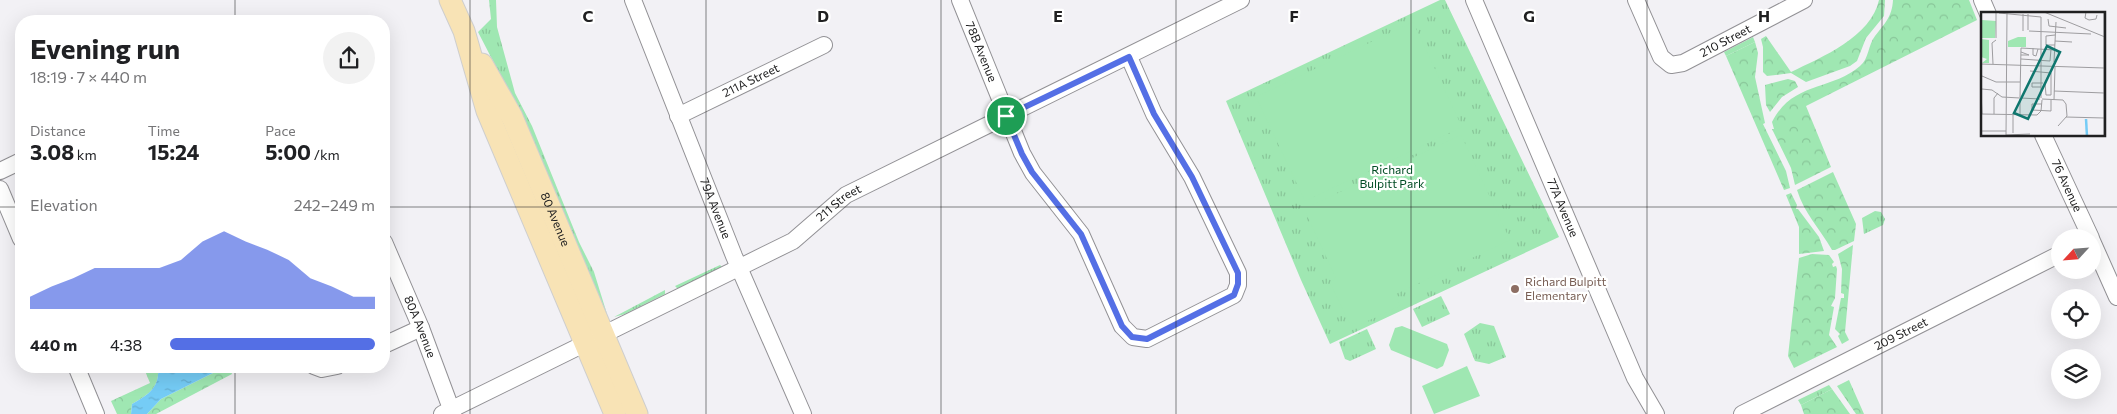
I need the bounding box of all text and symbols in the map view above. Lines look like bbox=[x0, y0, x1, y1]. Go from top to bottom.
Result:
text: C bbox=[583, 6, 594, 25]
text: D bbox=[817, 6, 829, 25]
text: E bbox=[1053, 6, 1063, 25]
text: F bbox=[1289, 6, 1299, 25]
text: G bbox=[1523, 6, 1535, 25]
text: H bbox=[1758, 6, 1770, 25]
inset map bbox=[1981, 12, 2104, 136]
street label: 78B Avenue bbox=[964, 19, 1000, 84]
street label: 210 Street bbox=[1697, 21, 1753, 59]
text: Evening run bbox=[30, 31, 180, 65]
button: share bbox=[323, 32, 375, 84]
street label: 211A Street bbox=[720, 60, 781, 99]
text: 18:19 · 7 × 440 m bbox=[30, 67, 147, 86]
pin bbox=[985, 95, 1027, 137]
icon: arrive bbox=[992, 102, 1020, 130]
text: Distance bbox=[30, 122, 86, 139]
text: Time bbox=[148, 122, 180, 139]
text: Pace bbox=[265, 122, 296, 139]
text: 3.08 bbox=[30, 139, 74, 164]
text: 15:24 bbox=[148, 139, 200, 164]
text: 5:00 bbox=[265, 139, 311, 164]
text: km bbox=[74, 146, 97, 163]
text: /km bbox=[311, 146, 340, 163]
street label: 76 Avenue bbox=[2049, 157, 2086, 214]
park label: Richard Bulpitt Park bbox=[1360, 162, 1425, 190]
street label: 79A Avenue bbox=[698, 176, 734, 240]
street label: 77A Avenue bbox=[1545, 176, 1582, 239]
street label: 211 Street bbox=[813, 181, 863, 224]
street label: 80 Avenue bbox=[538, 190, 574, 248]
text: Elevation bbox=[30, 195, 98, 214]
text: 242–249 m bbox=[294, 195, 375, 214]
north arrow bbox=[2051, 229, 2101, 279]
map controls bbox=[2051, 229, 2101, 399]
place label: Richard Bulpitt Elementary bbox=[1525, 274, 1607, 302]
marker: Richard Bulpitt Elementary bbox=[1509, 283, 1521, 295]
button: locate bbox=[2051, 289, 2101, 339]
street label: 80A Avenue bbox=[402, 293, 439, 359]
street label: 209 Street bbox=[1871, 314, 1930, 352]
text: 440 m bbox=[30, 335, 77, 354]
text: 4:38 bbox=[110, 335, 142, 354]
button: layers bbox=[2051, 349, 2101, 399]

